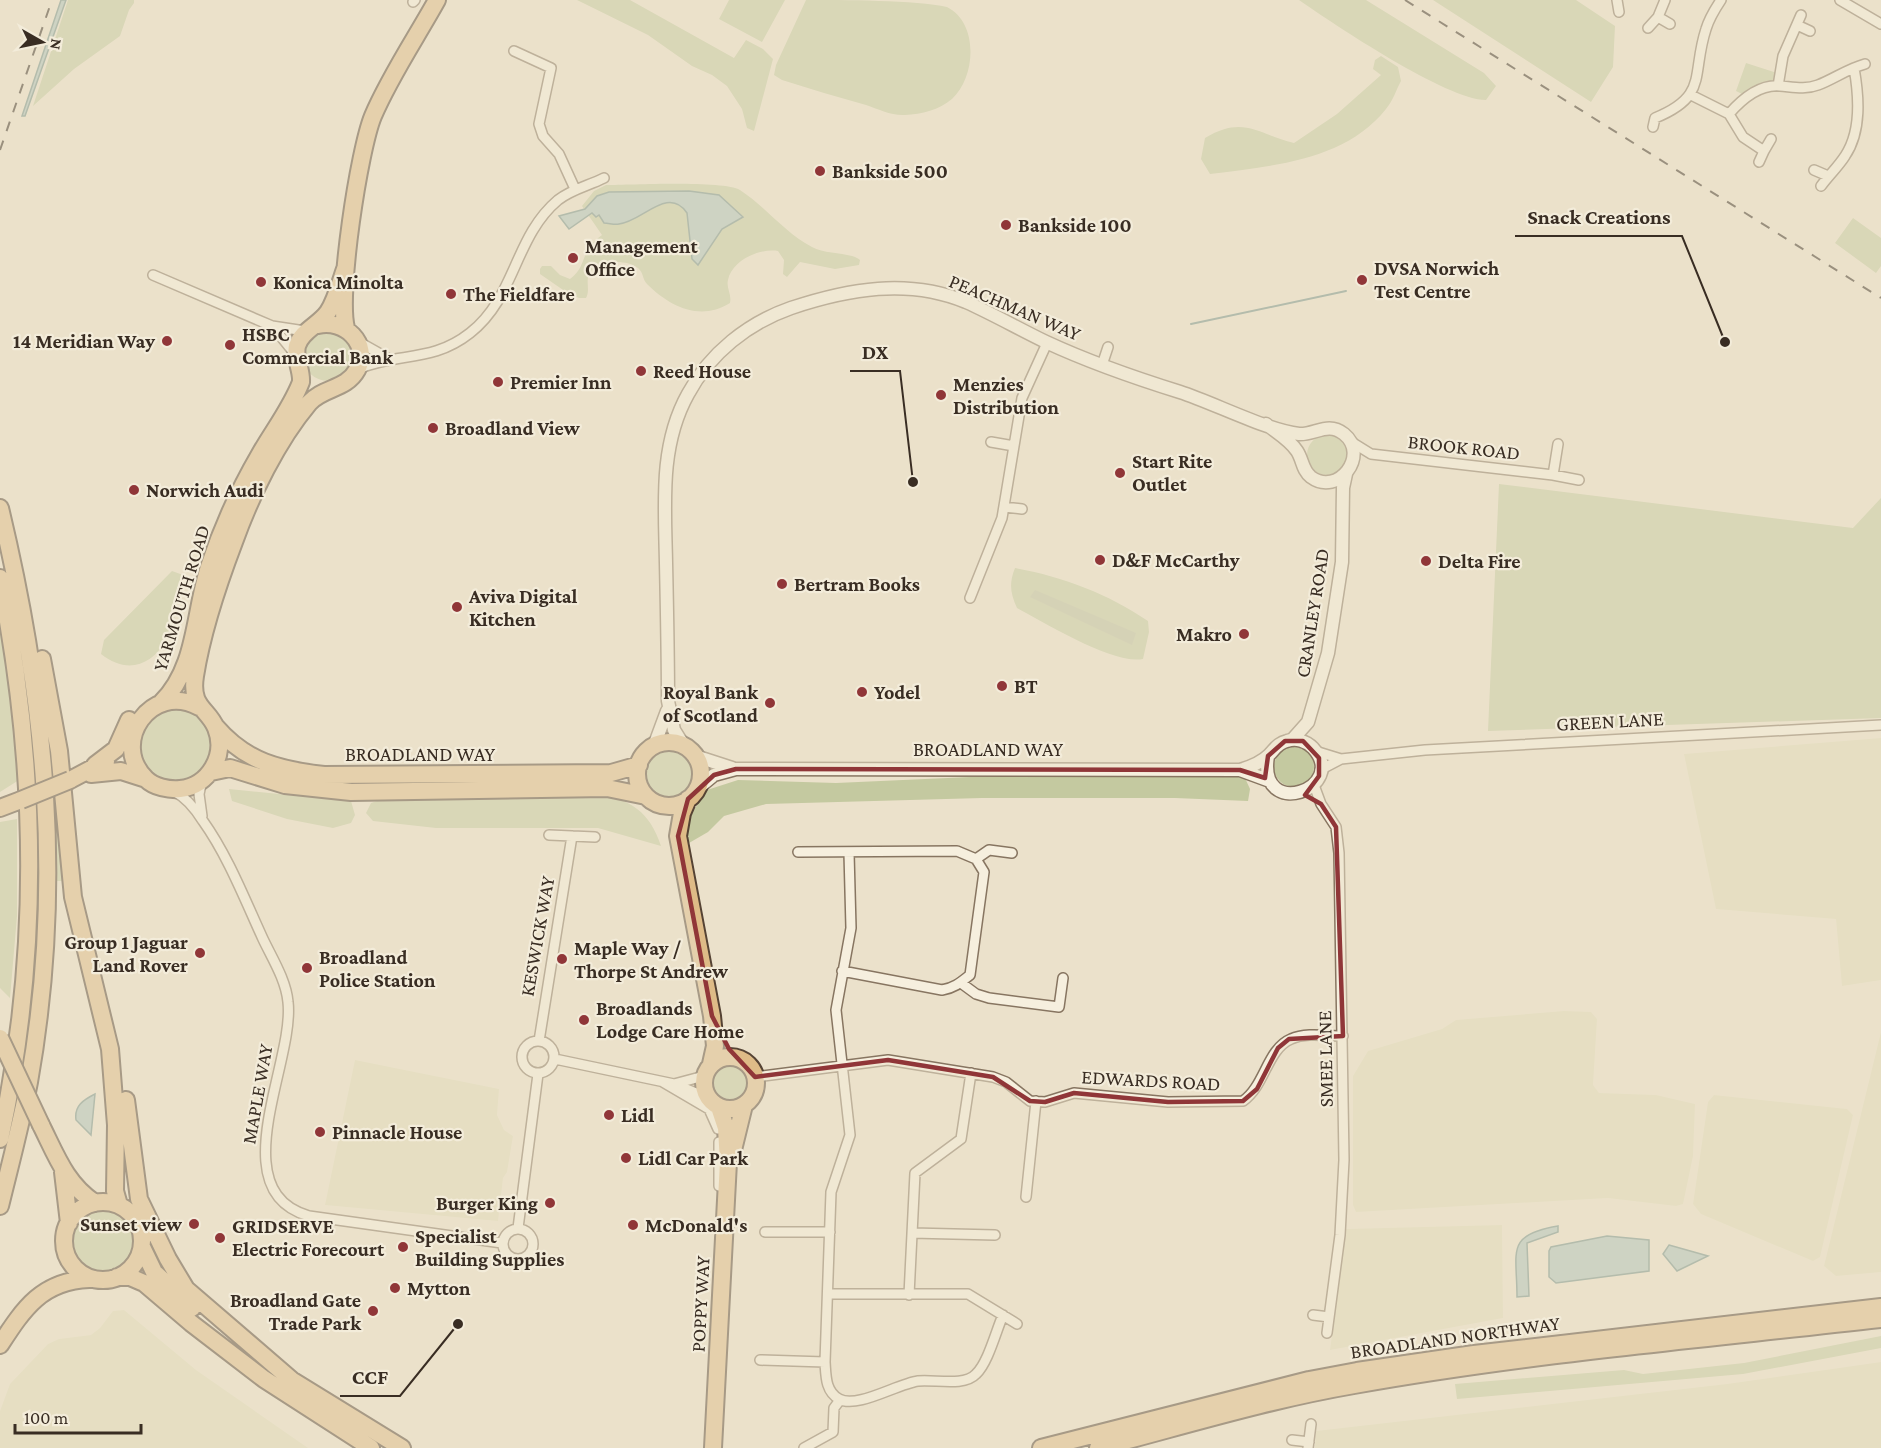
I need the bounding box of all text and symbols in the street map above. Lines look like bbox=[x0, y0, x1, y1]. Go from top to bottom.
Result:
north arrow bbox=[12, 12, 72, 72]
text: N bbox=[47, 38, 66, 51]
place label: Bankside 500 bbox=[832, 160, 948, 182]
marker: Bankside 500 bbox=[813, 164, 827, 178]
callout: Snack Creations bbox=[1515, 197, 1682, 236]
text: Snack Creations bbox=[1527, 205, 1671, 229]
place label: Bankside 100 bbox=[1018, 214, 1132, 236]
marker: Bankside 100 bbox=[999, 218, 1013, 232]
place label: Management Office bbox=[585, 235, 698, 280]
marker: Management Office bbox=[566, 251, 580, 265]
place label: DVSA Norwich Test Centre bbox=[1374, 257, 1500, 302]
street label: PEACHMAN WAY bbox=[946, 269, 1084, 345]
place label: Konica Minolta bbox=[273, 271, 404, 293]
marker: DVSA Norwich Test Centre bbox=[1355, 273, 1369, 287]
marker: Konica Minolta bbox=[254, 275, 268, 289]
place label: The Fieldfare bbox=[463, 283, 575, 305]
marker: The Fieldfare bbox=[444, 287, 458, 301]
place label: HSBC Commercial Bank bbox=[242, 323, 394, 368]
place label: 14 Meridian Way bbox=[13, 330, 155, 352]
callout: DX bbox=[850, 332, 900, 371]
marker: 14 Meridian Way bbox=[160, 334, 174, 348]
marker: HSBC Commercial Bank bbox=[223, 338, 237, 352]
text: DX bbox=[862, 340, 889, 364]
place label: Reed House bbox=[653, 360, 751, 382]
marker: Reed House bbox=[634, 364, 648, 378]
place label: Premier Inn bbox=[510, 371, 612, 393]
place label: Menzies Distribution bbox=[953, 373, 1059, 418]
marker: Premier Inn bbox=[491, 375, 505, 389]
marker: Menzies Distribution bbox=[934, 388, 948, 402]
place label: Broadland View bbox=[445, 417, 581, 439]
marker: Broadland View bbox=[426, 421, 440, 435]
street label: BROOK ROAD bbox=[1407, 430, 1521, 464]
place label: Start Rite Outlet bbox=[1132, 450, 1212, 495]
marker: Start Rite Outlet bbox=[1113, 466, 1127, 480]
place label: Norwich Audi bbox=[146, 479, 264, 501]
marker: Norwich Audi bbox=[127, 483, 141, 497]
street label: YARMOUTH ROAD bbox=[148, 522, 214, 674]
street label: CRANLEY ROAD bbox=[1291, 547, 1333, 679]
place label: D&F McCarthy bbox=[1112, 549, 1240, 571]
place label: Delta Fire bbox=[1438, 550, 1521, 572]
marker: D&F McCarthy bbox=[1093, 553, 1107, 567]
marker: Delta Fire bbox=[1419, 554, 1433, 568]
place label: Bertram Books bbox=[794, 573, 920, 595]
marker: Bertram Books bbox=[775, 577, 789, 591]
place label: Aviva Digital Kitchen bbox=[468, 585, 578, 630]
marker: Aviva Digital Kitchen bbox=[450, 600, 464, 614]
place label: Makro bbox=[1176, 623, 1232, 645]
marker: Makro bbox=[1237, 627, 1251, 641]
place label: BT bbox=[1014, 675, 1038, 697]
marker: BT bbox=[995, 679, 1009, 693]
place label: Royal Bank of Scotland bbox=[663, 681, 759, 726]
place label: Yodel bbox=[874, 681, 921, 703]
marker: Yodel bbox=[855, 685, 869, 699]
marker: Royal Bank of Scotland bbox=[763, 696, 777, 710]
street label: GREEN LANE bbox=[1556, 707, 1665, 735]
street label: BROADLAND WAY bbox=[913, 738, 1064, 760]
street label: BROADLAND WAY bbox=[345, 743, 496, 765]
street label: KESWICK WAY bbox=[516, 874, 558, 998]
place label: Group 1 Jaguar Land Rover bbox=[64, 931, 188, 976]
place label: Maple Way / Thorpe St Andrew bbox=[574, 937, 729, 982]
marker: Group 1 Jaguar Land Rover bbox=[193, 946, 207, 960]
place label: Broadland Police Station bbox=[319, 946, 436, 991]
marker: Maple Way / Thorpe St Andrew bbox=[555, 952, 569, 966]
marker: Broadland Police Station bbox=[300, 961, 314, 975]
place label: Broadlands Lodge Care Home bbox=[596, 997, 744, 1042]
street label: SMEE LANE bbox=[1313, 1010, 1337, 1108]
marker: Broadlands Lodge Care Home bbox=[577, 1013, 591, 1027]
street label: MAPLE WAY bbox=[237, 1042, 277, 1146]
street label: EDWARDS ROAD bbox=[1081, 1065, 1221, 1095]
place label: Lidl bbox=[621, 1104, 655, 1126]
marker: Lidl bbox=[602, 1108, 616, 1122]
place label: Pinnacle House bbox=[332, 1121, 462, 1143]
marker: Pinnacle House bbox=[313, 1125, 327, 1139]
place label: Lidl Car Park bbox=[638, 1147, 749, 1169]
marker: Lidl Car Park bbox=[619, 1151, 633, 1165]
place label: Burger King bbox=[436, 1192, 538, 1214]
marker: Burger King bbox=[543, 1196, 557, 1210]
place label: Sunset view bbox=[80, 1213, 183, 1235]
place label: McDonald's bbox=[645, 1214, 747, 1236]
place label: GRIDSERVE Electric Forecourt bbox=[232, 1215, 385, 1260]
marker: Sunset view bbox=[187, 1217, 201, 1231]
marker: McDonald's bbox=[626, 1218, 640, 1232]
place label: Specialist Building Supplies bbox=[415, 1225, 564, 1270]
marker: GRIDSERVE Electric Forecourt bbox=[213, 1231, 227, 1245]
marker: Specialist Building Supplies bbox=[396, 1240, 410, 1254]
street label: POPPY WAY bbox=[686, 1255, 714, 1353]
place label: Mytton bbox=[407, 1277, 471, 1299]
marker: Mytton bbox=[388, 1281, 402, 1295]
place label: Broadland Gate Trade Park bbox=[230, 1289, 362, 1334]
marker: Broadland Gate Trade Park bbox=[366, 1304, 380, 1318]
street label: BROADLAND NORTHWAY bbox=[1349, 1311, 1562, 1363]
callout: CCF bbox=[340, 1357, 400, 1396]
text: CCF bbox=[352, 1365, 388, 1389]
scale bar bbox=[15, 1397, 141, 1435]
text: 100 m bbox=[24, 1408, 69, 1428]

